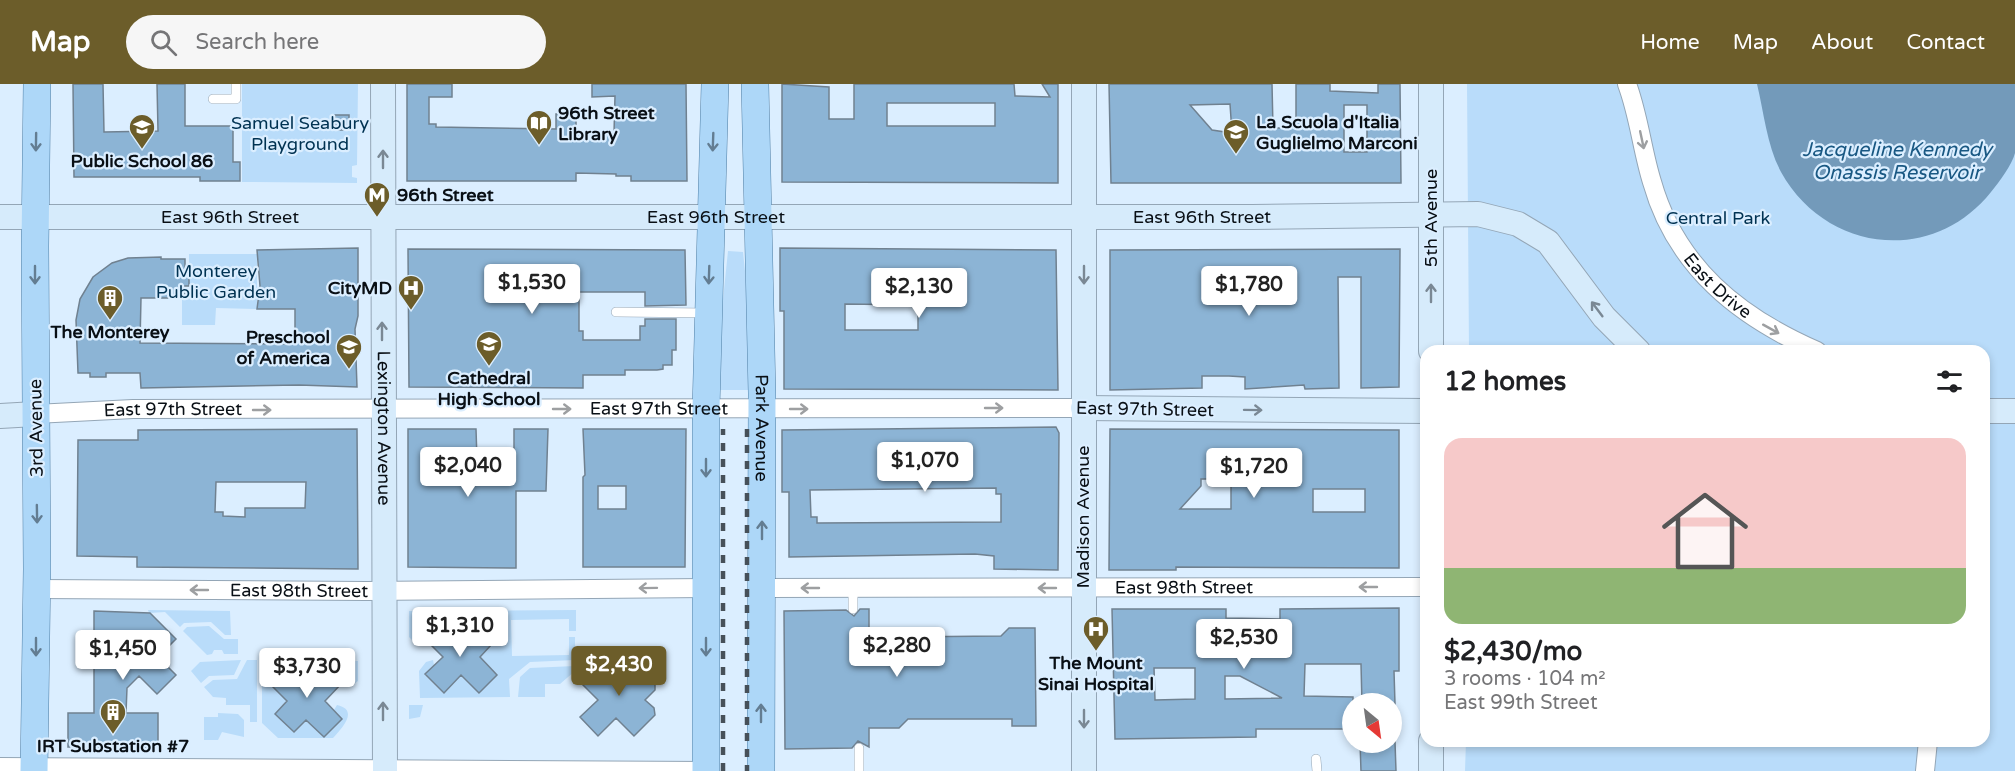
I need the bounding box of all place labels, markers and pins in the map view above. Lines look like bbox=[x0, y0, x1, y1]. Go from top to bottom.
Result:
place label: 96th Street Library bbox=[558, 102, 655, 145]
library icon: 96th Street Library bbox=[524, 108, 554, 146]
place label: La Scuola d'Italia Guglielmo Marconi bbox=[1256, 111, 1418, 154]
school or university icon: Public School 86 bbox=[127, 112, 157, 150]
school or university icon: La Scuola d'Italia Guglielmo Marconi bbox=[1221, 117, 1251, 155]
place label: Public School 86 bbox=[71, 150, 213, 172]
metro station icon: 96th Street bbox=[362, 180, 392, 218]
place label: 96th Street bbox=[397, 184, 494, 206]
pin: $1,530 bbox=[483, 264, 581, 315]
pin: $1,780 bbox=[1200, 266, 1298, 317]
pin: $2,130 bbox=[870, 268, 968, 319]
hospital icon: CityMD bbox=[396, 273, 426, 311]
place label: CityMD bbox=[328, 277, 392, 299]
building icon: The Monterey bbox=[95, 283, 125, 321]
place label: The Monterey bbox=[50, 321, 170, 343]
place label: Preschool of America bbox=[236, 326, 330, 369]
school or university icon: Cathedral High School bbox=[474, 329, 504, 367]
school or university icon: Preschool of America bbox=[334, 332, 364, 370]
place label: Cathedral High School bbox=[438, 367, 540, 410]
pin: $1,070 bbox=[876, 442, 974, 493]
pin: $2,040 bbox=[419, 447, 517, 498]
pin: $1,720 bbox=[1205, 448, 1303, 499]
pin: $1,310 bbox=[411, 607, 509, 658]
hospital icon: The Mount Sinai Hospital bbox=[1081, 614, 1111, 652]
pin: $2,530 bbox=[1195, 619, 1293, 670]
pin: $2,280 bbox=[848, 627, 946, 678]
pin: $1,450 bbox=[74, 630, 172, 681]
pin: $2,430 bbox=[570, 646, 668, 697]
pin: $3,730 bbox=[258, 648, 356, 699]
place label: The Mount Sinai Hospital bbox=[1038, 652, 1154, 695]
building icon: IRT Substation #7 bbox=[98, 697, 128, 735]
place label: IRT Substation #7 bbox=[37, 735, 189, 757]

